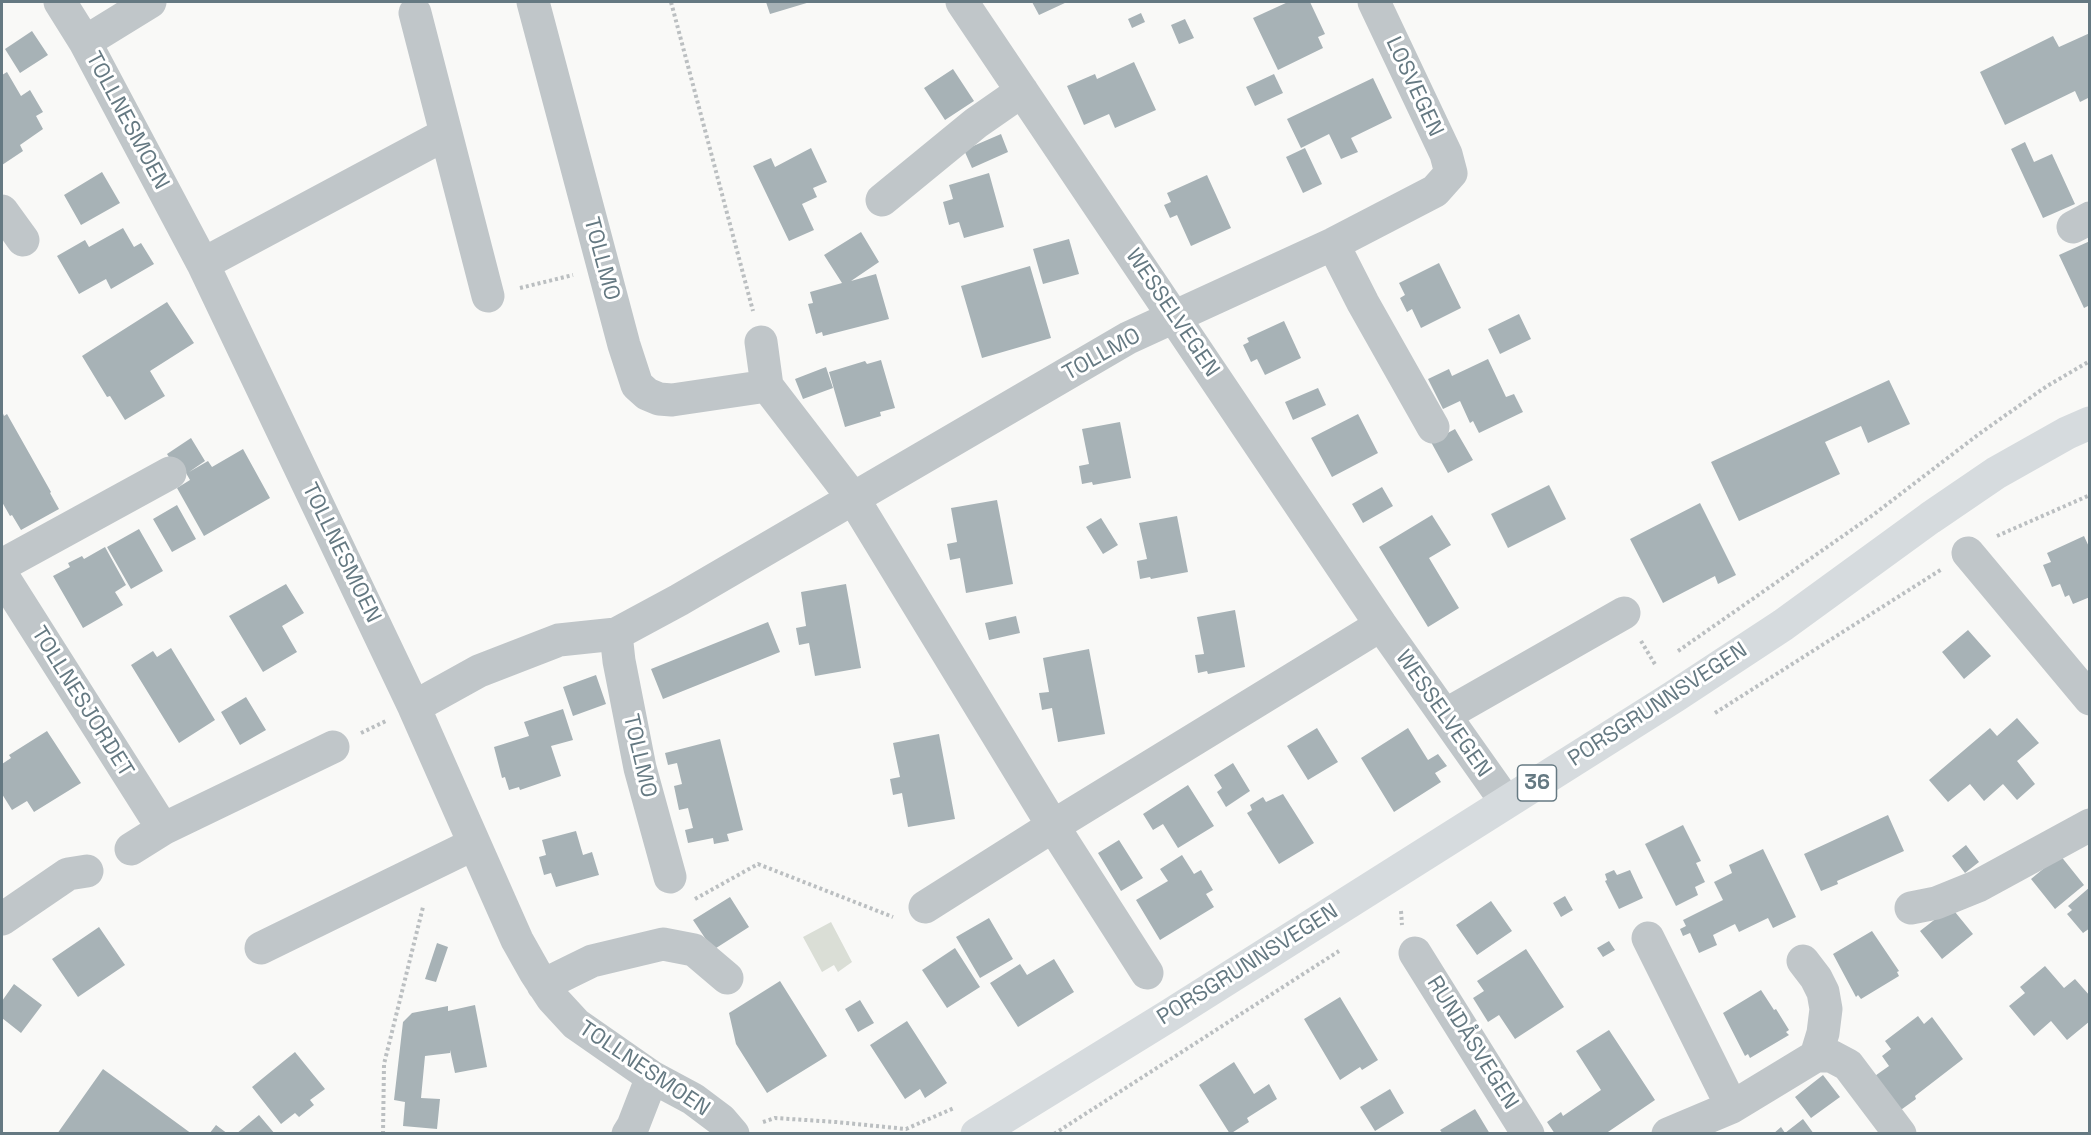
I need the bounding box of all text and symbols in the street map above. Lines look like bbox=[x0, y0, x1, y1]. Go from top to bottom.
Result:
street label: LOSVEGEN bbox=[1379, 33, 1449, 141]
street label: TOLLNESMOEN bbox=[80, 48, 174, 194]
street label: TOLLMO bbox=[577, 215, 625, 303]
street label: WESSELVEGEN bbox=[1119, 244, 1225, 382]
street label: TOLLMO bbox=[1059, 323, 1145, 387]
street label: TOLLNESMOEN bbox=[296, 479, 386, 627]
street label: TOLLNESJORDET bbox=[25, 622, 139, 782]
street label: PORSGRUNNSVEGEN bbox=[1563, 637, 1753, 773]
street label: WESSELVEGEN bbox=[1390, 645, 1496, 783]
street label: TOLLMO bbox=[617, 712, 661, 800]
road number: 36 bbox=[1518, 765, 1556, 801]
street label: PORSGRUNNSVEGEN bbox=[1153, 899, 1343, 1031]
street label: RUNDÅSVEGEN bbox=[1421, 972, 1523, 1114]
street label: TOLLNESMOEN bbox=[574, 1015, 714, 1123]

